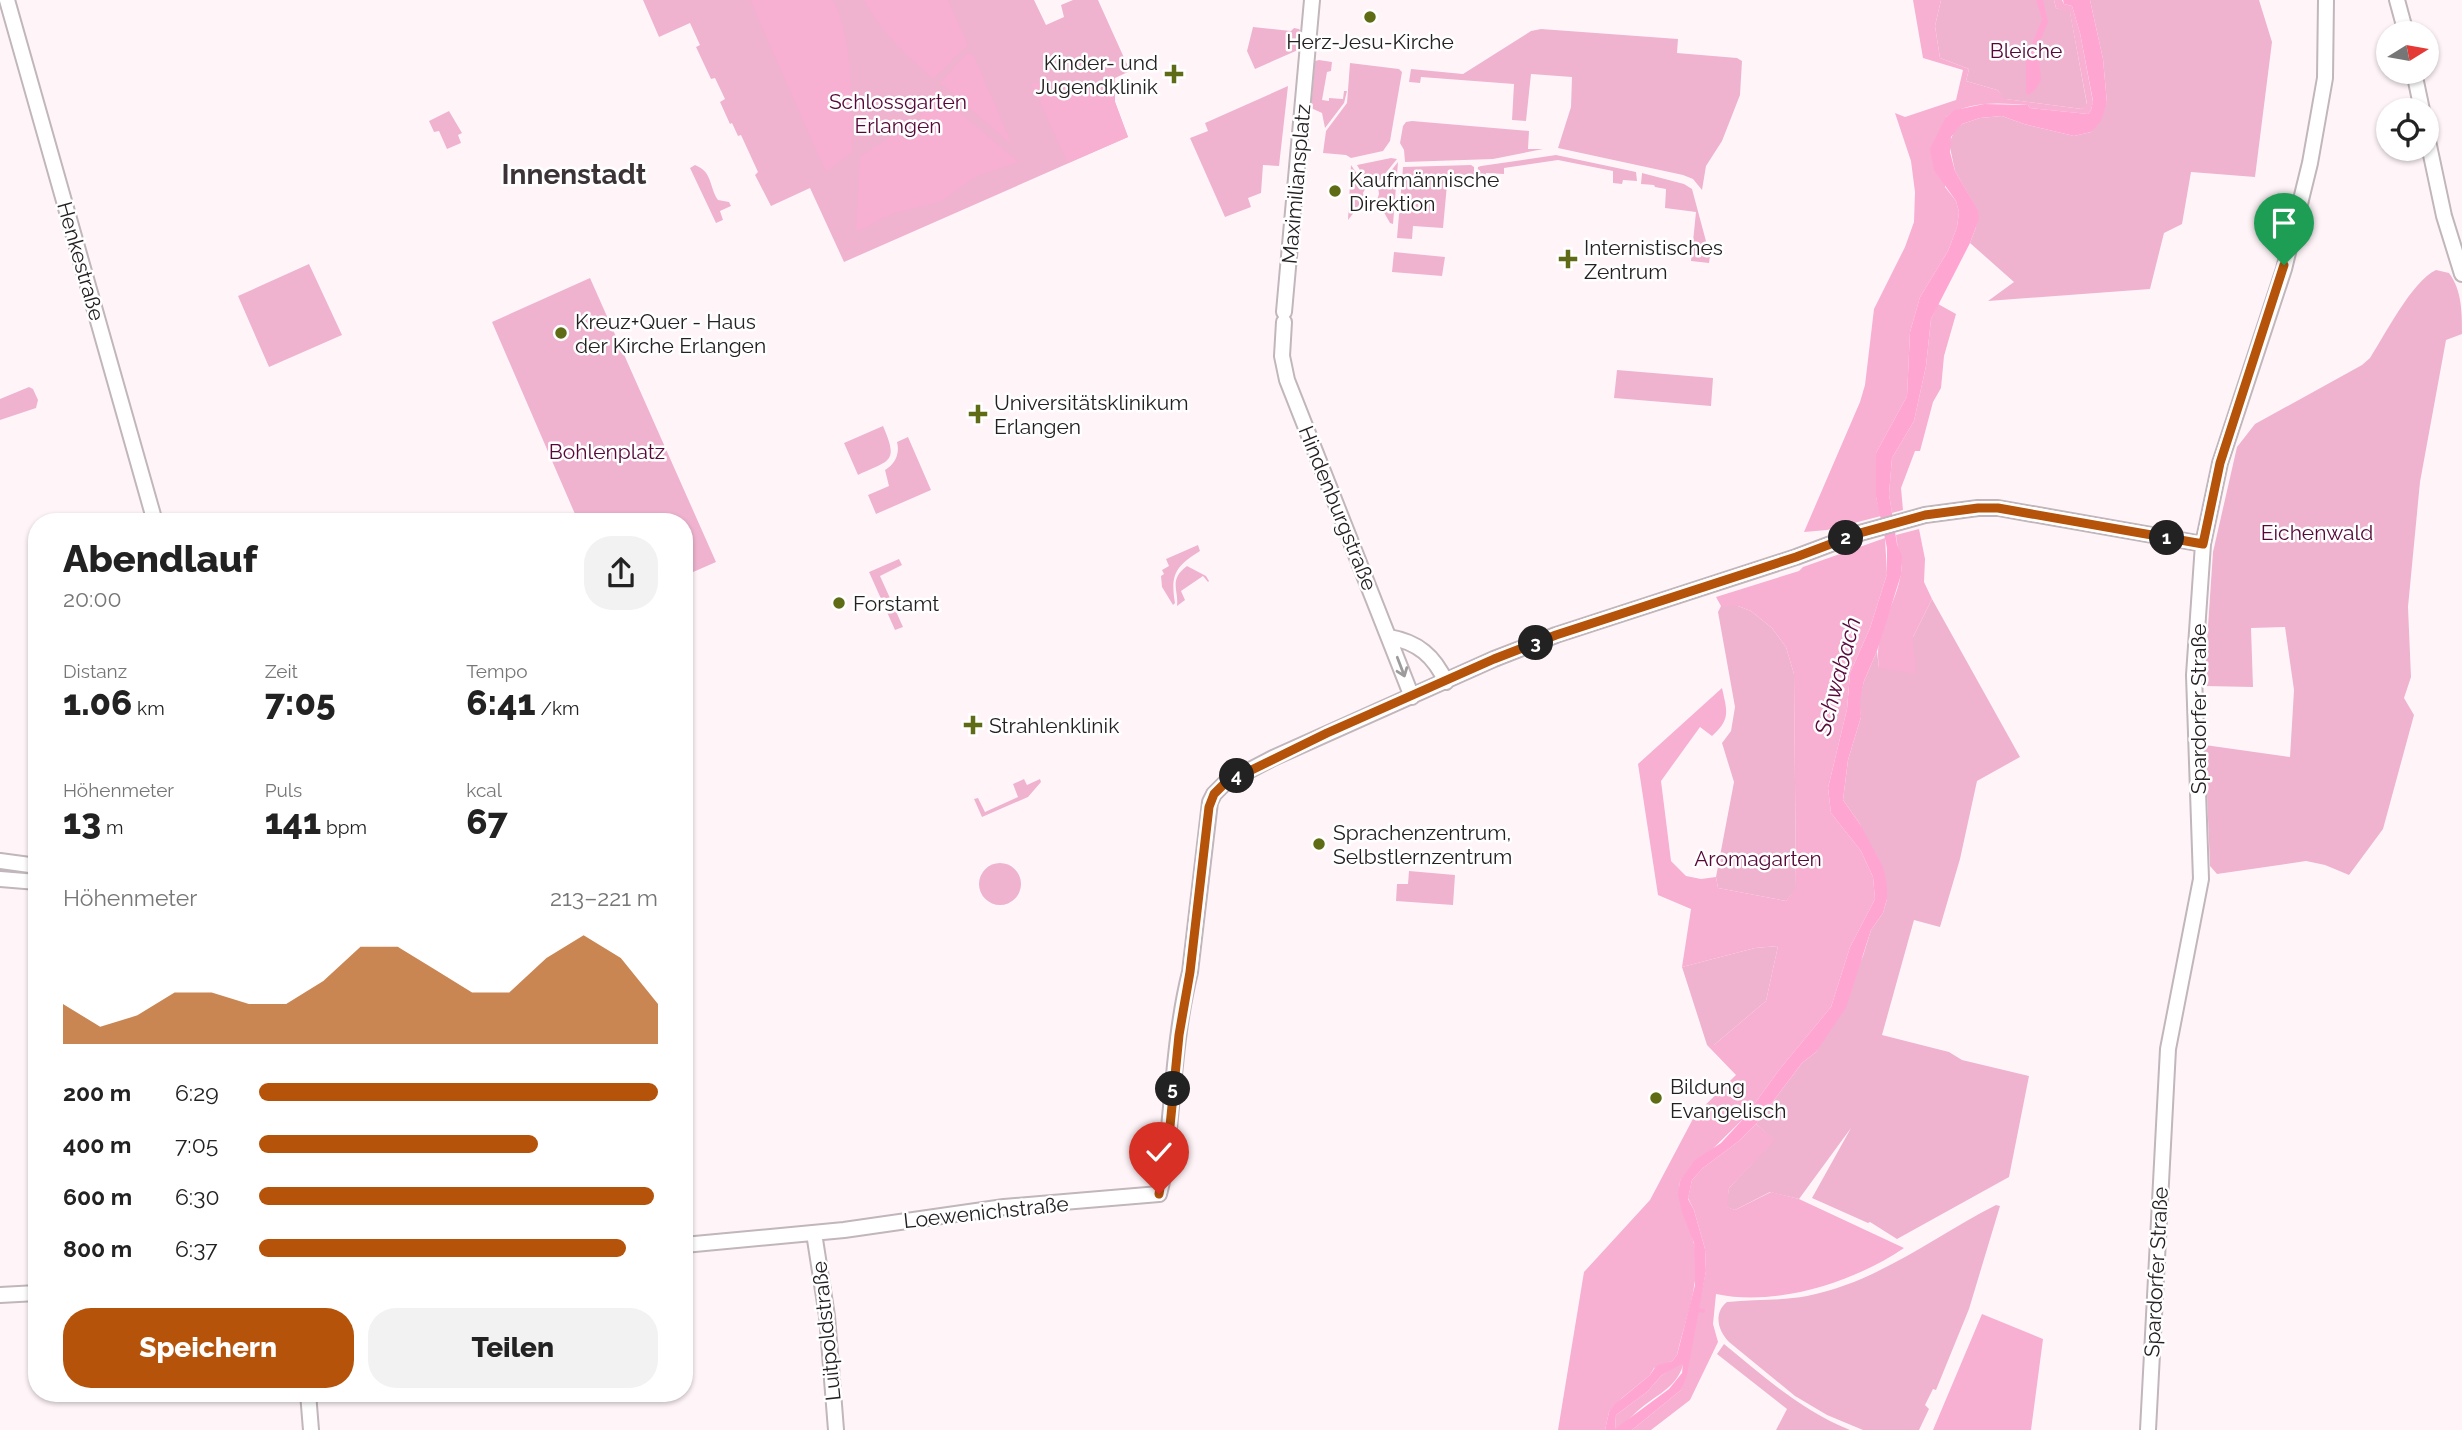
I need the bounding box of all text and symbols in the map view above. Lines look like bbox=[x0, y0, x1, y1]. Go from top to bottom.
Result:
marker: Herz-Jesu-Kirche bbox=[1362, 9, 1378, 25]
north arrow bbox=[2376, 21, 2440, 84]
map controls bbox=[2376, 21, 2439, 161]
place label: Herz-Jesu-Kirche bbox=[1286, 29, 1454, 54]
park label: Bleiche bbox=[1990, 38, 2062, 63]
place label: Kinder- und Jugendklinik bbox=[1036, 50, 1158, 99]
marker: Kinder- und Jugendklinik bbox=[1164, 64, 1184, 84]
park label: Schlossgarten Erlangen bbox=[829, 89, 967, 138]
button: locate bbox=[2376, 98, 2439, 161]
street label: Maximiliansplatz bbox=[1277, 103, 1315, 265]
district label: Innenstadt bbox=[502, 158, 647, 191]
place label: Kaufmännische Direktion bbox=[1349, 167, 1499, 216]
marker: Kaufmännische Direktion bbox=[1327, 183, 1343, 199]
pin bbox=[2254, 193, 2314, 265]
street label: Henkestraße bbox=[52, 199, 110, 323]
icon: arrive bbox=[2265, 204, 2303, 242]
place label: Internistisches Zentrum bbox=[1584, 235, 1723, 284]
marker: Internistisches Zentrum bbox=[1558, 249, 1578, 269]
place label: Kreuz+Quer - Haus der Kirche Erlangen bbox=[575, 309, 766, 358]
marker: Kreuz+Quer - Haus der Kirche Erlangen bbox=[553, 325, 569, 341]
place label: Universitätsklinikum Erlangen bbox=[994, 390, 1189, 439]
marker: Universitätsklinikum Erlangen bbox=[968, 404, 988, 424]
street label: Hindenburgstraße bbox=[1294, 422, 1382, 594]
park label: Bohlenplatz bbox=[549, 439, 665, 464]
pin: 2 bbox=[1828, 520, 1864, 556]
pin: 1 bbox=[2150, 520, 2184, 556]
park label: Eichenwald bbox=[2261, 520, 2373, 545]
text: 2 bbox=[1840, 526, 1851, 548]
text: 1 bbox=[2162, 526, 2171, 548]
text: Abendlauf bbox=[63, 536, 257, 581]
button: share bbox=[584, 536, 658, 610]
text: 20:00 bbox=[63, 585, 122, 612]
place label: Forstamt bbox=[853, 591, 939, 616]
marker: Forstamt bbox=[831, 595, 847, 611]
water label: Schwabach bbox=[1808, 614, 1866, 739]
street label: Spardorfer Straße bbox=[2186, 624, 2211, 794]
pin: 3 bbox=[1518, 626, 1554, 660]
text: 3 bbox=[1530, 631, 1541, 653]
one-way arrow bbox=[1396, 655, 1408, 677]
text: Distanz bbox=[63, 660, 127, 682]
text: Zeit bbox=[265, 660, 298, 682]
text: Tempo bbox=[466, 660, 527, 682]
text: 1.06 bbox=[63, 682, 132, 723]
text: 7:05 bbox=[265, 682, 335, 723]
text: 6:41 bbox=[466, 682, 536, 723]
text: km bbox=[132, 697, 165, 719]
text: /km bbox=[536, 697, 579, 719]
place label: Strahlenklinik bbox=[989, 713, 1119, 738]
marker: Strahlenklinik bbox=[963, 715, 983, 735]
pin: 4 bbox=[1220, 758, 1254, 794]
text: 4 bbox=[1231, 764, 1242, 786]
text: Höhenmeter bbox=[63, 779, 174, 801]
text: Puls bbox=[265, 779, 302, 801]
text: kcal bbox=[466, 779, 502, 801]
text: 13 bbox=[63, 801, 101, 842]
text: 141 bbox=[265, 801, 321, 842]
text: 67 bbox=[466, 801, 508, 842]
text: m bbox=[101, 816, 123, 838]
text: bpm bbox=[321, 816, 367, 838]
place label: Sprachenzentrum, Selbstlernzentrum bbox=[1333, 820, 1512, 869]
marker: Sprachenzentrum, Selbstlernzentrum bbox=[1311, 836, 1327, 852]
park label: Aromagarten bbox=[1694, 846, 1822, 871]
text: Höhenmeter bbox=[63, 884, 197, 911]
text: 213–221 m bbox=[550, 884, 658, 911]
pin: 5 bbox=[1156, 1072, 1190, 1106]
place label: Bildung Evangelisch bbox=[1670, 1074, 1787, 1123]
text: 5 bbox=[1167, 1077, 1178, 1099]
text: 200 m bbox=[63, 1079, 131, 1106]
text: 6:29 bbox=[175, 1079, 219, 1106]
marker: Bildung Evangelisch bbox=[1648, 1090, 1664, 1106]
pin bbox=[1129, 1122, 1189, 1194]
text: 400 m bbox=[63, 1131, 131, 1158]
text: 7:05 bbox=[175, 1131, 218, 1158]
icon: check bbox=[1140, 1133, 1178, 1171]
text: 600 m bbox=[63, 1183, 132, 1210]
text: 6:30 bbox=[175, 1183, 220, 1210]
street label: Spardorfer Straße bbox=[2139, 1186, 2173, 1358]
street label: Loewenichstraße bbox=[902, 1191, 1070, 1233]
text: 800 m bbox=[63, 1235, 132, 1262]
text: 6:37 bbox=[175, 1235, 218, 1262]
street label: Luitpoldstraße bbox=[806, 1260, 846, 1402]
button: Speichern bbox=[63, 1308, 354, 1388]
button: Teilen bbox=[368, 1308, 658, 1388]

